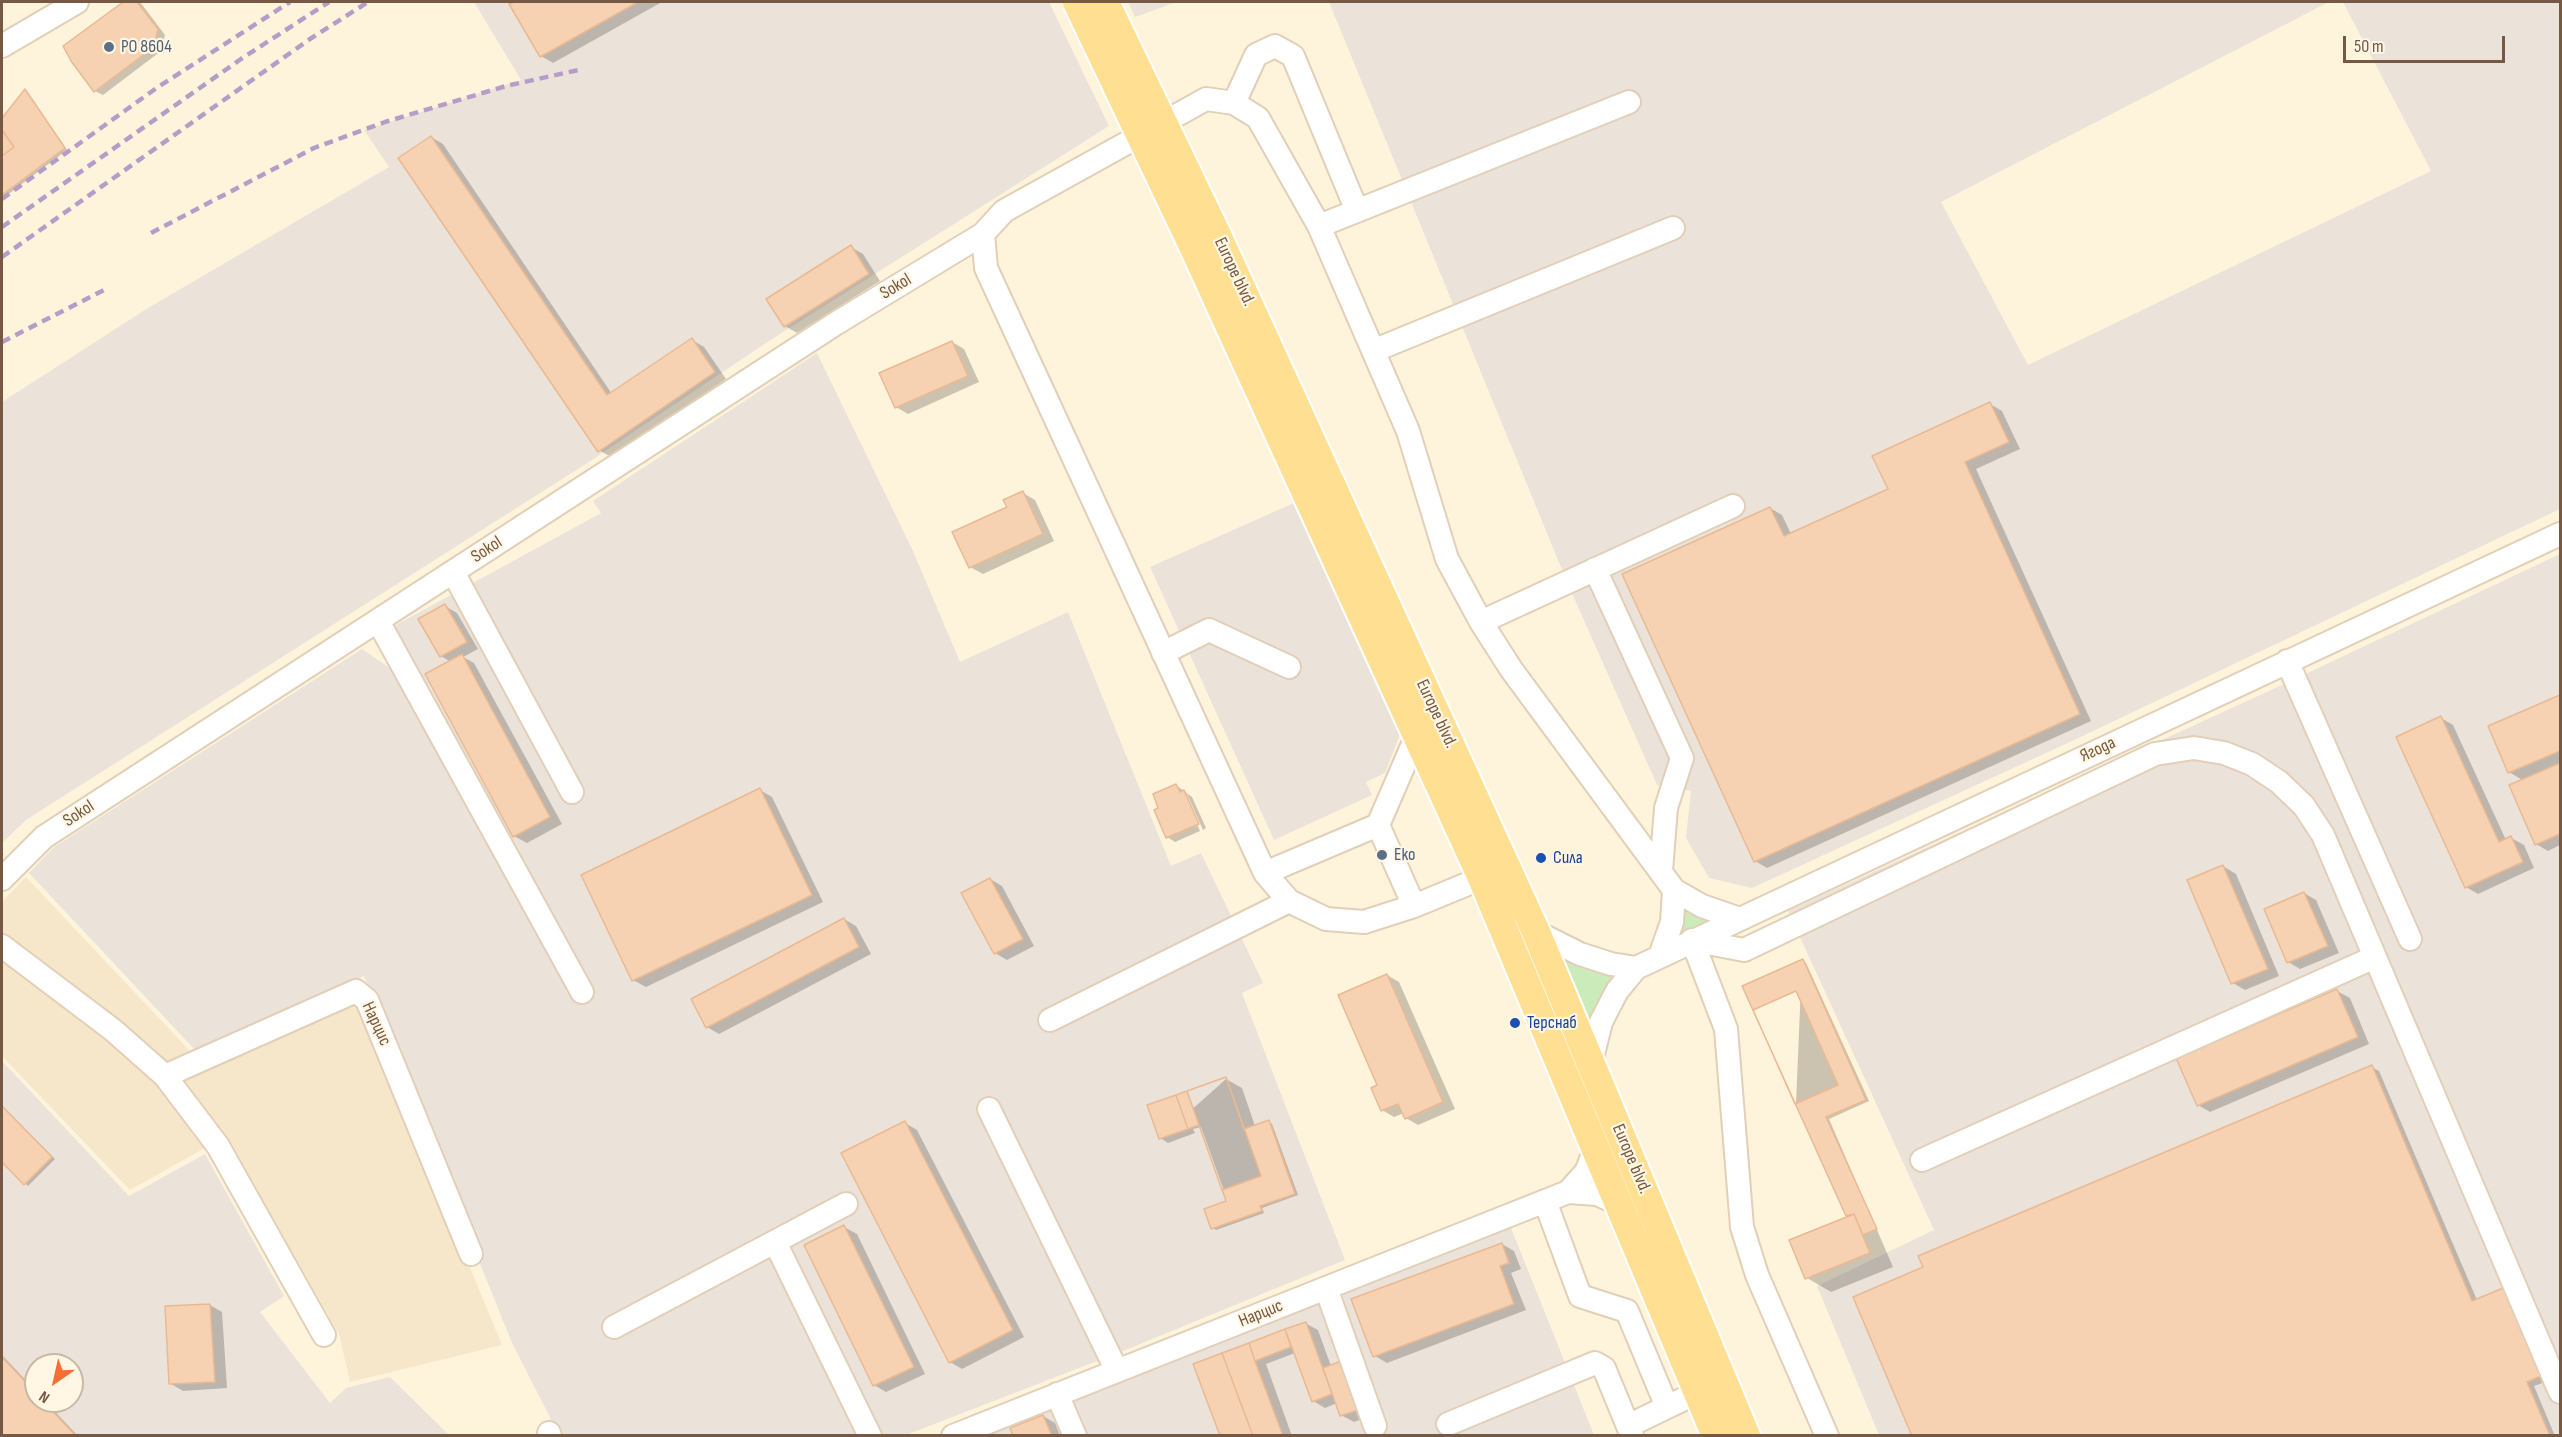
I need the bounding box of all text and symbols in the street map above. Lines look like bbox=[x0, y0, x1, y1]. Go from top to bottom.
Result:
scale bar bbox=[2346, 24, 2508, 62]
place label: PO 8604 bbox=[121, 36, 172, 58]
text: 50 m bbox=[2354, 36, 2384, 57]
marker: PO 8604 bbox=[102, 40, 116, 54]
street label: Europe blvd. bbox=[1209, 234, 1259, 310]
street label: Sokol bbox=[876, 269, 916, 305]
street label: Sokol bbox=[467, 532, 507, 568]
street label: Europe blvd. bbox=[1411, 676, 1461, 752]
street label: Ягода bbox=[2077, 732, 2119, 768]
street label: Sokol bbox=[59, 796, 99, 832]
place label: Eko bbox=[1394, 844, 1415, 866]
place label: Сила bbox=[1553, 847, 1583, 869]
marker: Eko bbox=[1375, 848, 1389, 862]
marker: Сила bbox=[1534, 851, 1548, 865]
street label: Нарцис bbox=[357, 999, 395, 1049]
place label: Терснаб bbox=[1527, 1012, 1577, 1034]
marker: Терснаб bbox=[1508, 1016, 1522, 1030]
street label: Europe blvd. bbox=[1607, 1121, 1655, 1197]
street label: Нарцис bbox=[1236, 1295, 1286, 1333]
north arrow bbox=[24, 1353, 84, 1413]
text: N bbox=[36, 1386, 54, 1407]

